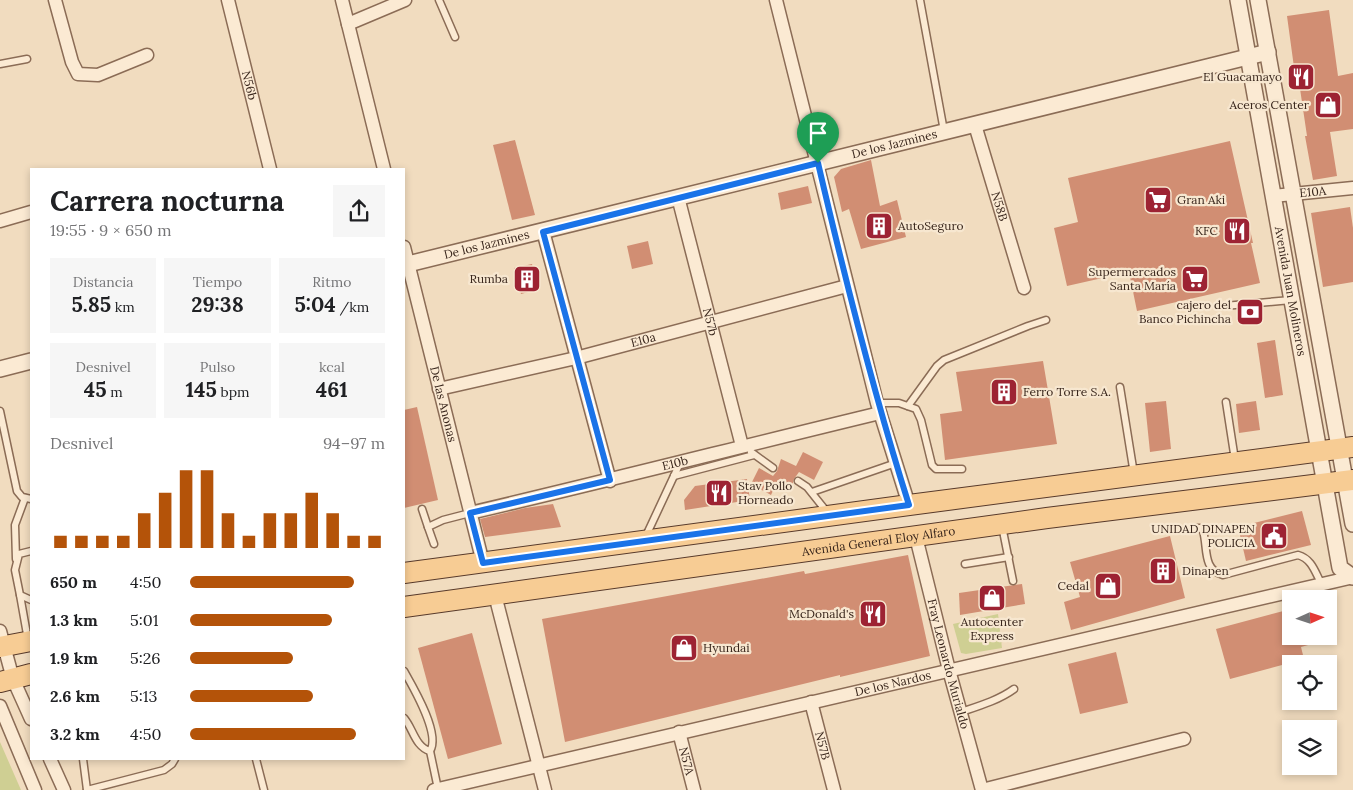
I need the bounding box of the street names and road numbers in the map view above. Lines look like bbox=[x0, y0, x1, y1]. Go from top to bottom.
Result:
street label: N56b bbox=[239, 69, 261, 101]
street label: De los Jazmines bbox=[850, 126, 939, 161]
street label: E10A bbox=[1299, 183, 1327, 200]
street label: N58B bbox=[988, 190, 1011, 223]
street label: Avenida Juan Molineros bbox=[1272, 224, 1310, 358]
street label: De los Jazmines bbox=[442, 226, 531, 262]
street label: N57b bbox=[700, 306, 721, 337]
street label: E10a bbox=[629, 329, 657, 350]
street label: De las Anonas bbox=[427, 365, 461, 444]
street label: E10b bbox=[660, 452, 690, 473]
street label: Avenida General Eloy Alfaro bbox=[800, 523, 956, 559]
street label: Fray Leonardo Murialdo bbox=[925, 597, 973, 731]
street label: De los Nardos bbox=[853, 667, 933, 699]
street label: N57B bbox=[812, 730, 834, 761]
street label: N57A bbox=[676, 745, 698, 777]

